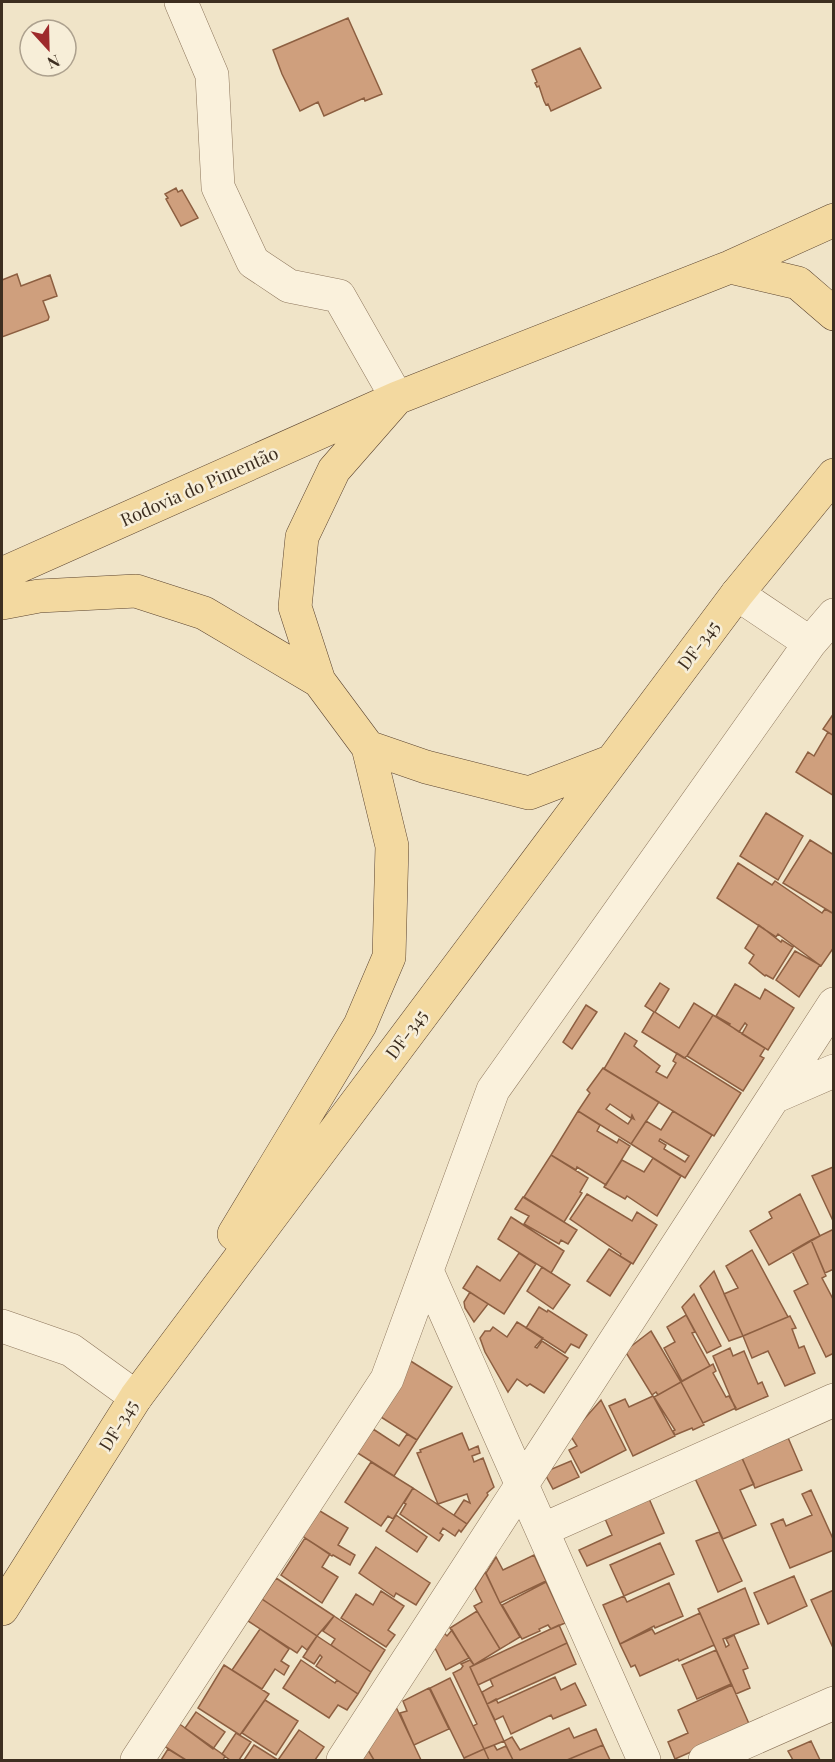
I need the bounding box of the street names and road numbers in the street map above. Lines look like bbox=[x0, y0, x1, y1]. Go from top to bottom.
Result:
street label: Rodovia do Pimentão bbox=[116, 440, 282, 532]
street label: DF-345 bbox=[672, 615, 724, 675]
street label: DF-345 bbox=[380, 1004, 432, 1064]
street label: DF-345 bbox=[93, 1395, 143, 1455]

